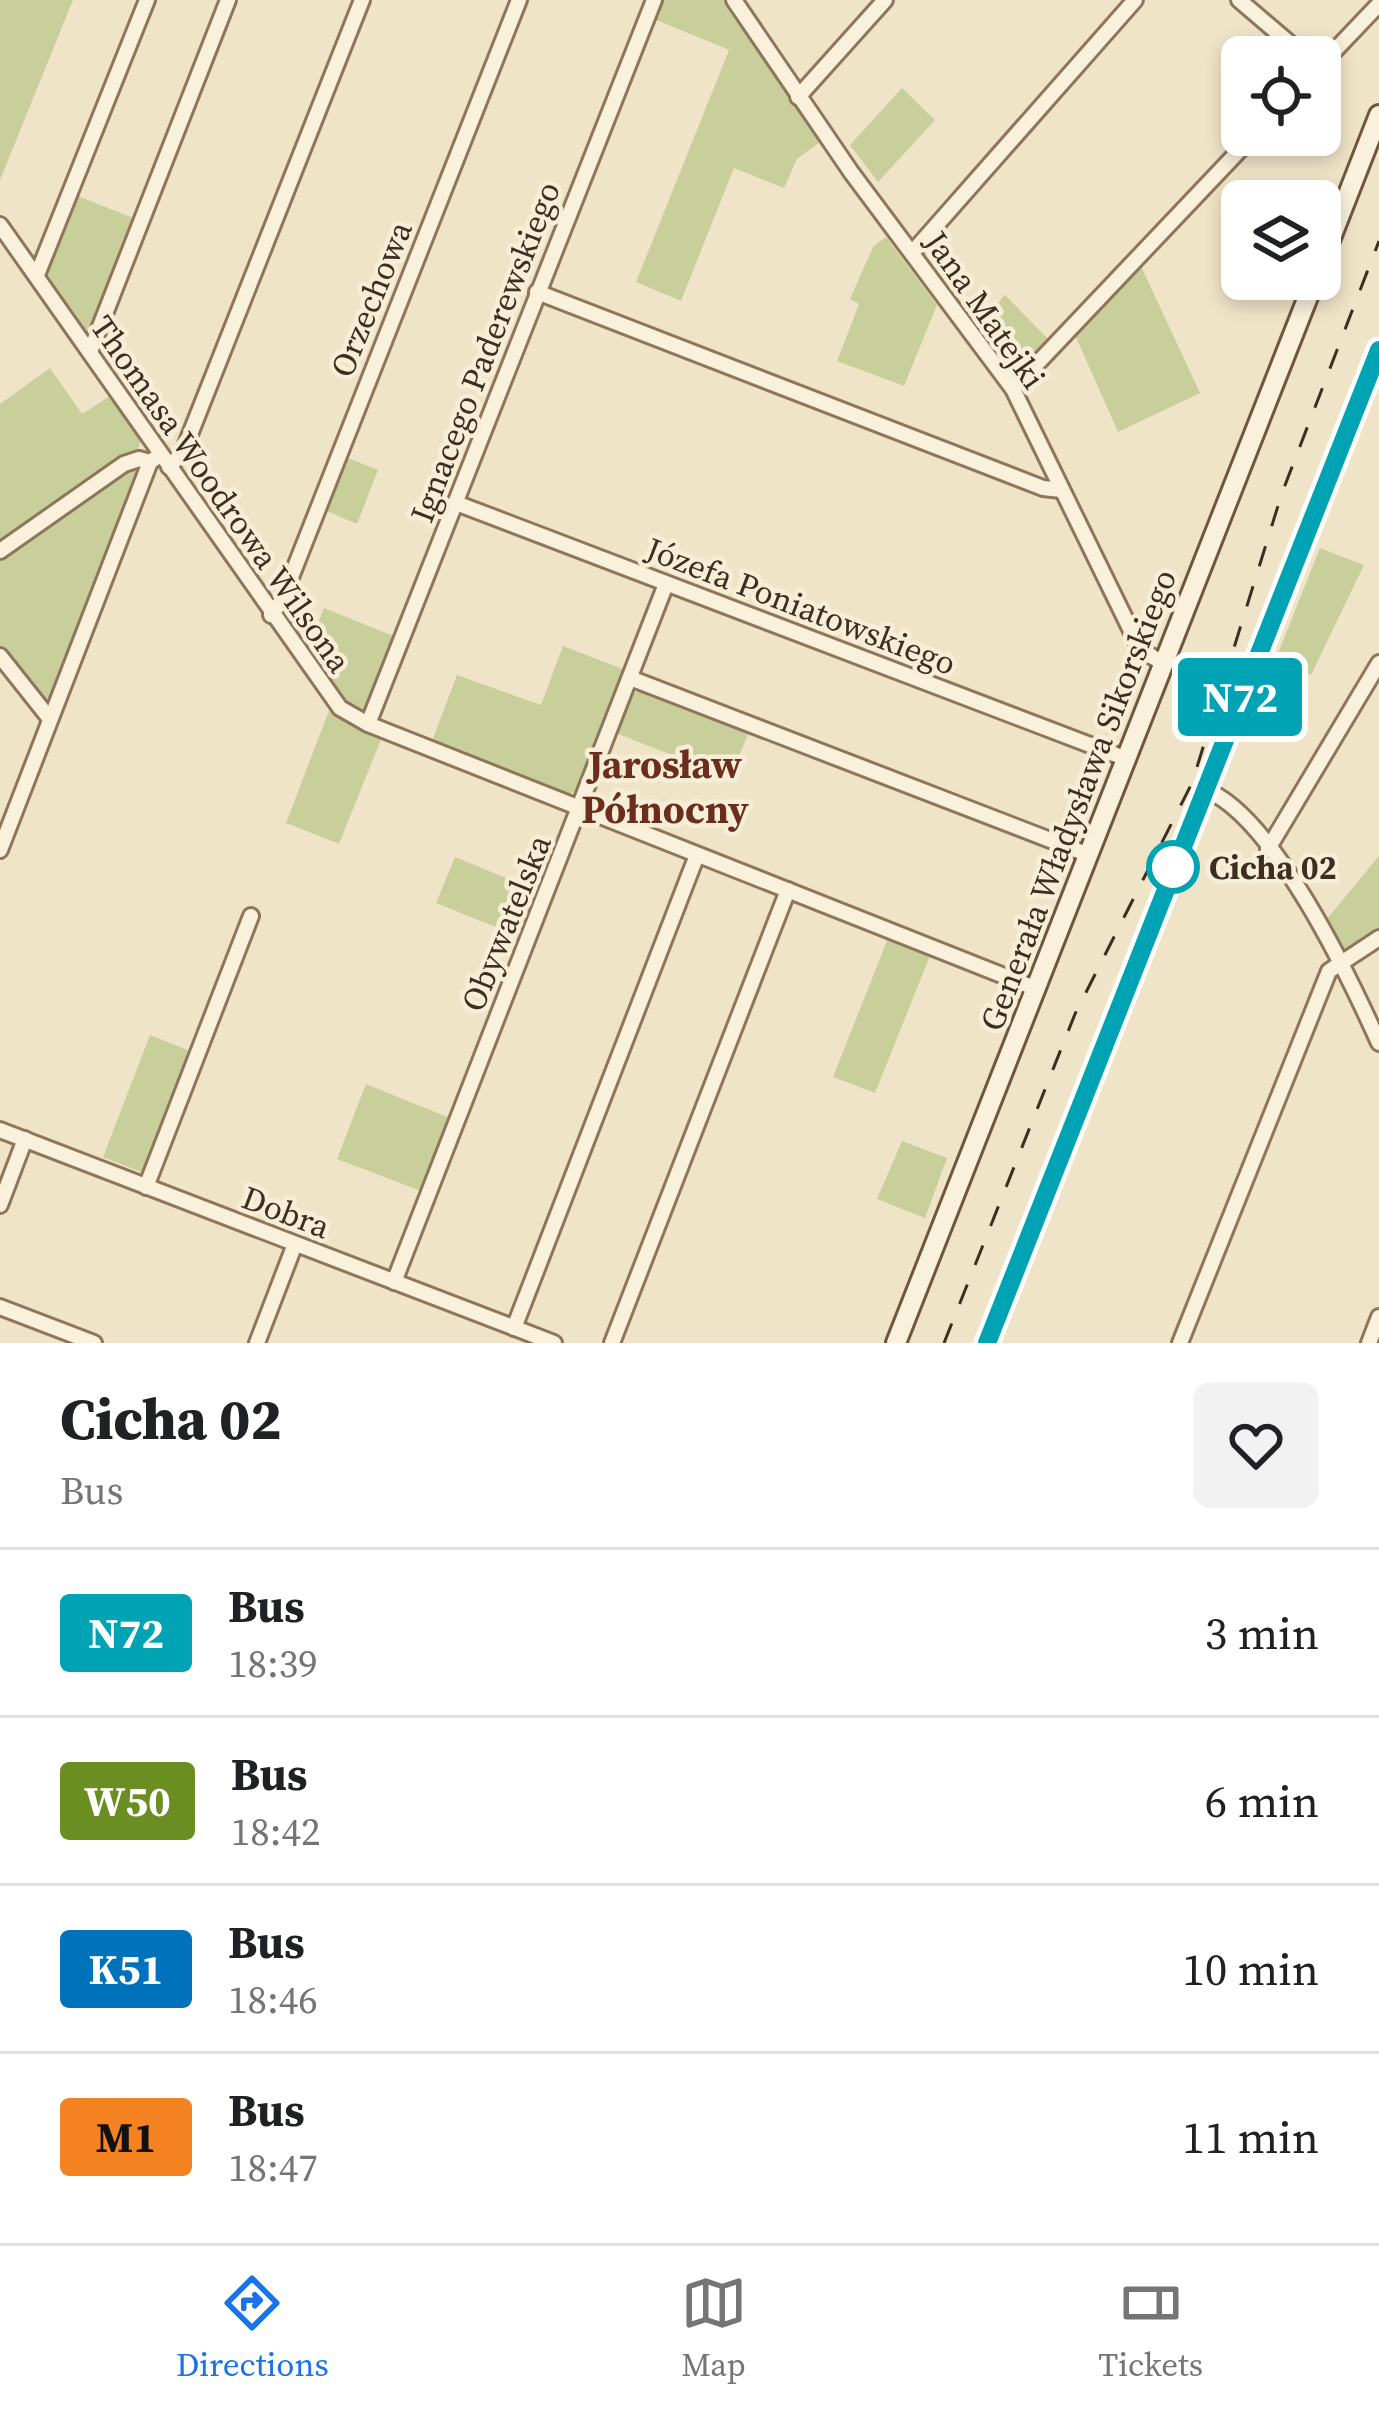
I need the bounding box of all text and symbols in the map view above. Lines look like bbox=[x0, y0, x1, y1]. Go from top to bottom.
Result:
map controls bbox=[1221, 36, 1341, 300]
button: locate bbox=[1221, 36, 1341, 156]
street label: Ignacego Paderewskiego bbox=[399, 175, 571, 529]
button: layers bbox=[1221, 180, 1341, 300]
street label: Orzechowa bbox=[319, 214, 423, 384]
street label: Jana Matejki bbox=[913, 221, 1056, 398]
street label: Thomasa Woodrowa Wilsona bbox=[80, 306, 362, 682]
street label: Józefa Poniatowskiego bbox=[639, 526, 962, 686]
street label: Generała Władysława Sikorskiego bbox=[969, 563, 1187, 1037]
line badge: N72 bbox=[1171, 658, 1309, 736]
text: N72 bbox=[1202, 668, 1278, 726]
district label: Jarosław Północny bbox=[581, 738, 749, 836]
street label: Obywatelska bbox=[450, 828, 562, 1018]
marker: Cicha 02 bbox=[1148, 842, 1198, 892]
place label: Cicha 02 bbox=[1209, 845, 1337, 890]
street label: Dobra bbox=[236, 1175, 337, 1249]
text: Cicha 02 bbox=[60, 1380, 282, 1458]
button: heart bbox=[1193, 1382, 1319, 1508]
text: Bus bbox=[60, 1464, 123, 1517]
text: Bus bbox=[228, 1575, 305, 1637]
text: 3 min bbox=[1205, 1602, 1319, 1664]
text: N72 bbox=[88, 1604, 164, 1662]
text: 18:39 bbox=[228, 1637, 318, 1690]
text: Bus bbox=[231, 1743, 307, 1805]
text: 6 min bbox=[1205, 1770, 1319, 1832]
text: W50 bbox=[84, 1772, 171, 1830]
text: 18:42 bbox=[231, 1805, 320, 1858]
text: Bus bbox=[228, 1911, 305, 1973]
text: 10 min bbox=[1182, 1938, 1319, 2000]
text: K51 bbox=[89, 1940, 163, 1998]
text: 18:46 bbox=[228, 1973, 318, 2026]
text: Bus bbox=[228, 2079, 305, 2141]
text: 11 min bbox=[1182, 2106, 1319, 2168]
text: M1 bbox=[96, 2108, 156, 2166]
text: 18:47 bbox=[228, 2141, 318, 2194]
tab: Directions bbox=[176, 2270, 329, 2387]
tab: Map bbox=[681, 2270, 747, 2387]
tab: Tickets bbox=[1098, 2270, 1203, 2387]

